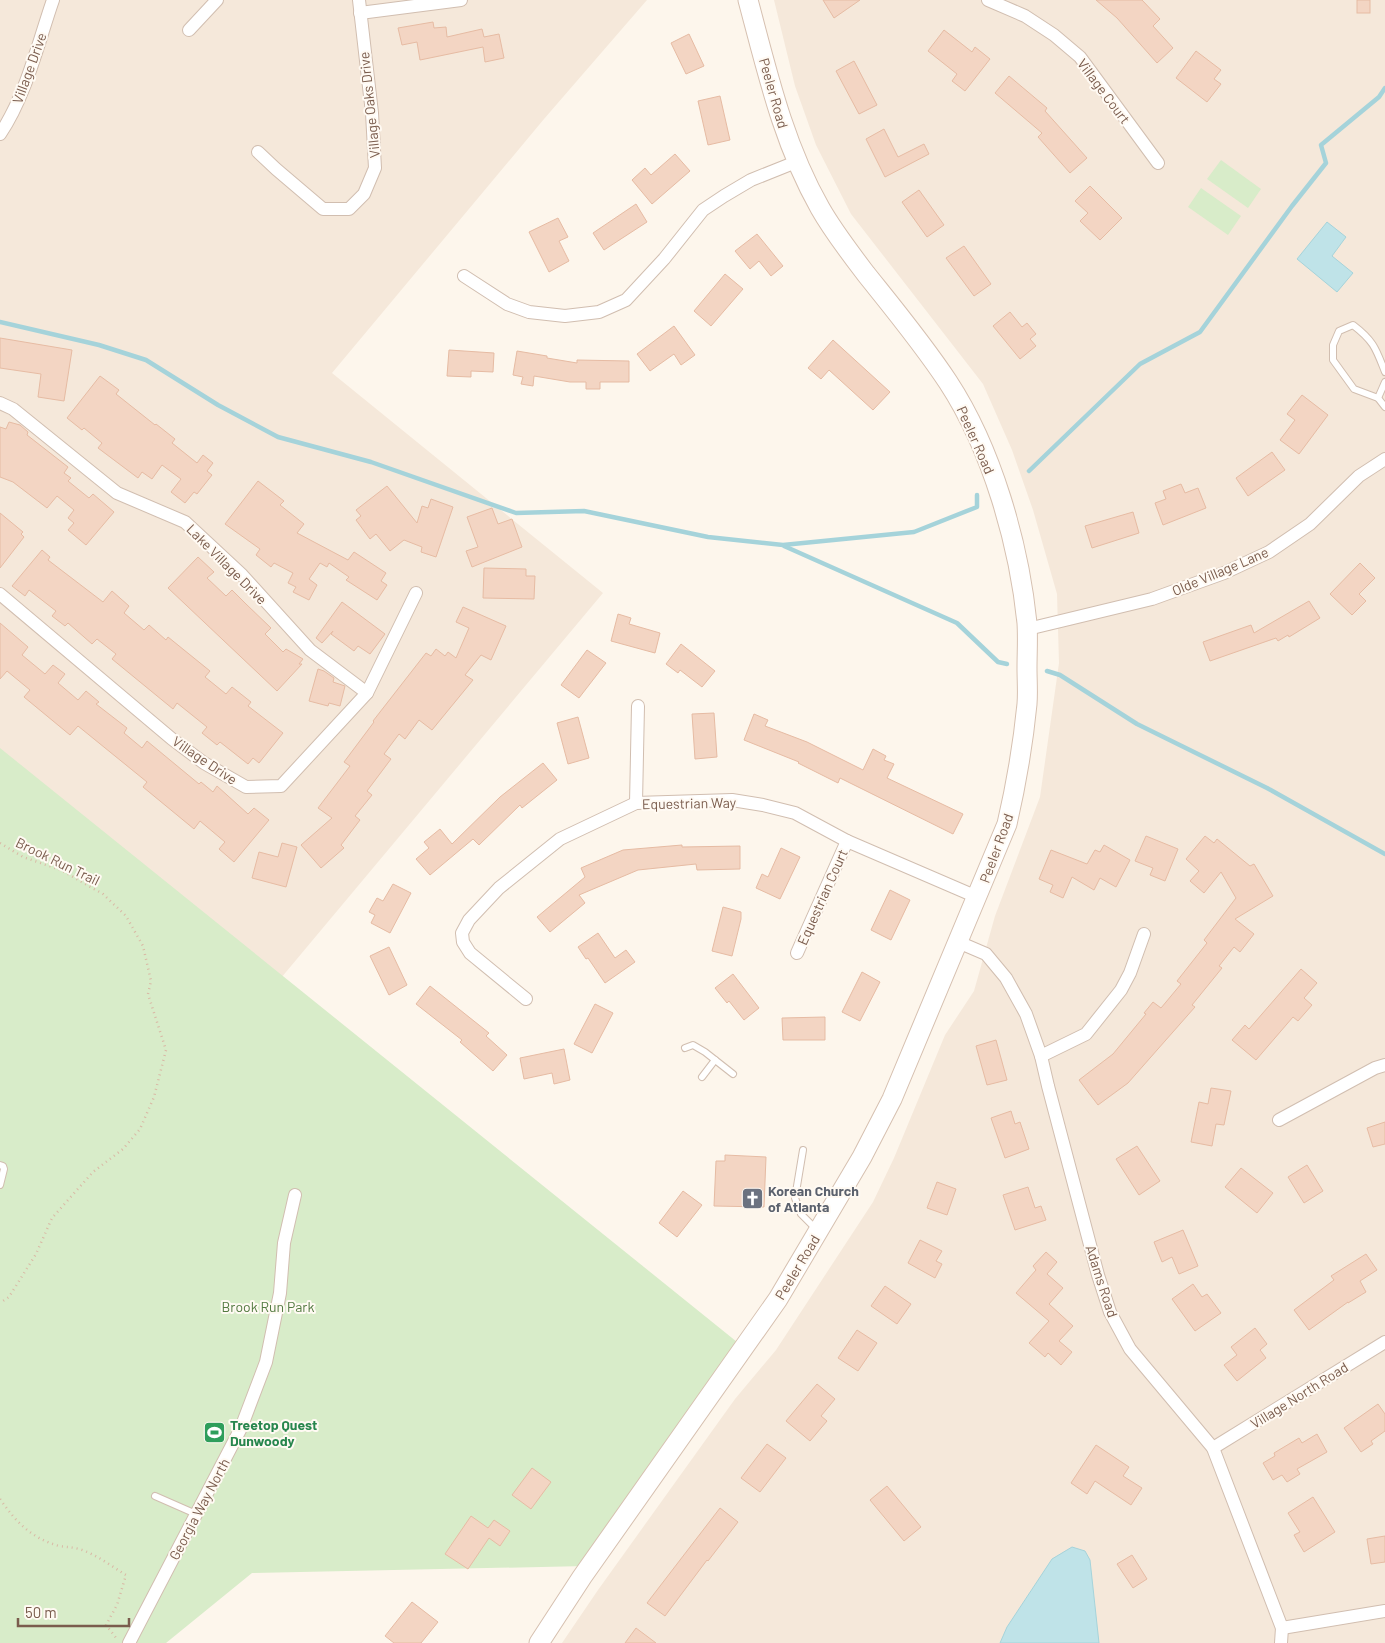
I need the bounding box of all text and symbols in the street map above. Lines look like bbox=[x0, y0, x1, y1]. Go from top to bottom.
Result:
street label: Village Drive bbox=[8, 30, 50, 106]
street label: Village Oaks Drive bbox=[355, 51, 383, 159]
street label: Village Court bbox=[1074, 55, 1134, 127]
street label: Peeler Road bbox=[756, 56, 792, 130]
street label: Peeler Road bbox=[953, 403, 999, 477]
street label: Lake Village Drive bbox=[183, 520, 271, 608]
street label: Olde Village Lane bbox=[1169, 543, 1271, 599]
street label: Village Drive bbox=[169, 732, 241, 788]
street label: Equestrian Way bbox=[642, 794, 737, 812]
street label: Peeler Road bbox=[976, 811, 1016, 885]
street label: Brook Run Trail bbox=[13, 833, 103, 889]
street label: Equestrian Court bbox=[793, 846, 851, 948]
place label: Korean Church of Atlanta bbox=[768, 1182, 859, 1215]
church icon: Korean Church of Atlanta bbox=[740, 1186, 764, 1210]
street label: Peeler Road bbox=[771, 1232, 823, 1302]
street label: Adams Road bbox=[1082, 1243, 1122, 1319]
park label: Brook Run Park bbox=[222, 1298, 314, 1315]
street label: Village North Road bbox=[1247, 1358, 1351, 1432]
place label: Treetop Quest Dunwoody bbox=[230, 1416, 317, 1449]
sports icon: Treetop Quest Dunwoody bbox=[202, 1420, 226, 1444]
street label: Georgia Way North bbox=[165, 1455, 233, 1563]
scale bar bbox=[18, 1596, 129, 1628]
text: 50 m bbox=[25, 1603, 57, 1621]

